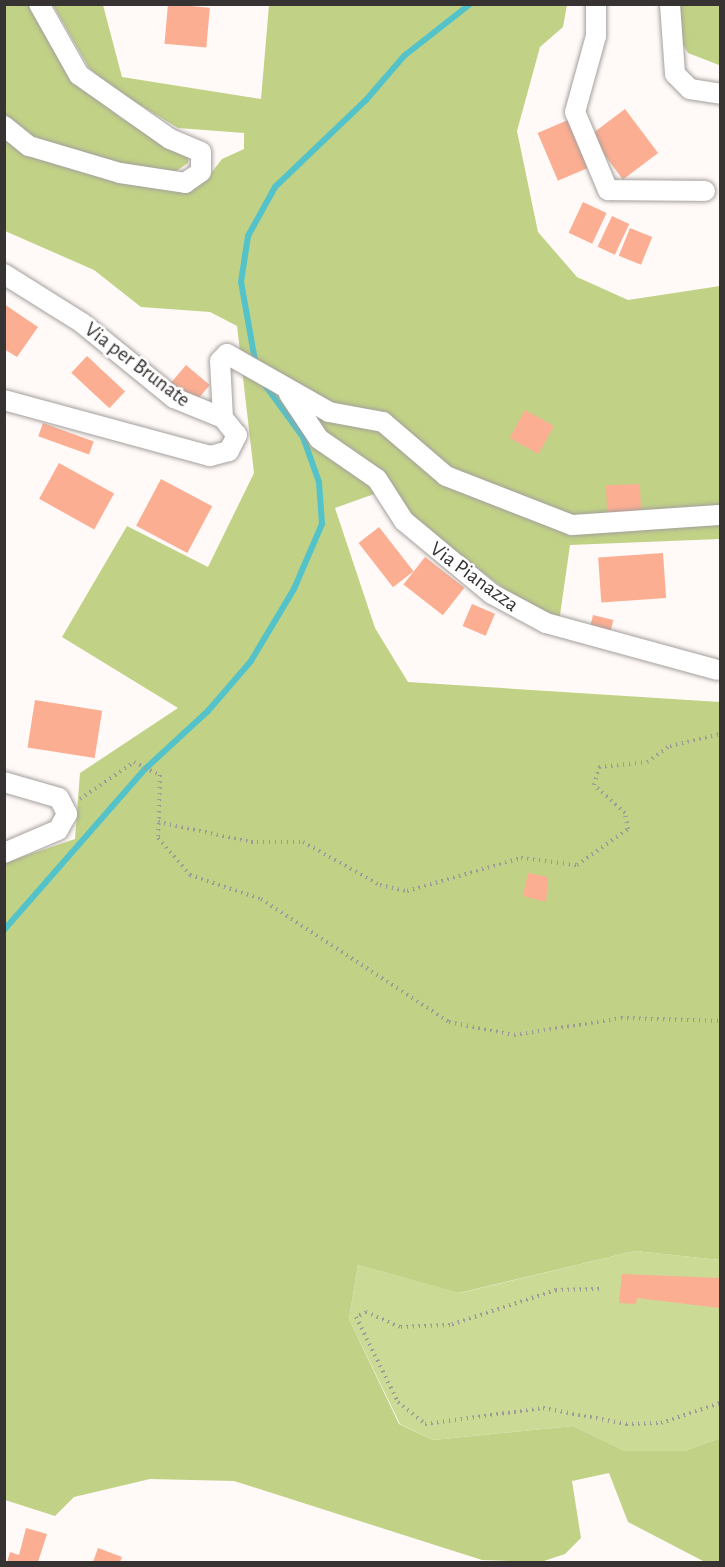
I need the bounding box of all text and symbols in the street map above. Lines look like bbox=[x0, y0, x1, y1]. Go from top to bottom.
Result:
street label: Via per Brunate bbox=[79, 317, 195, 413]
street label: Via Pianazza bbox=[425, 536, 523, 618]

